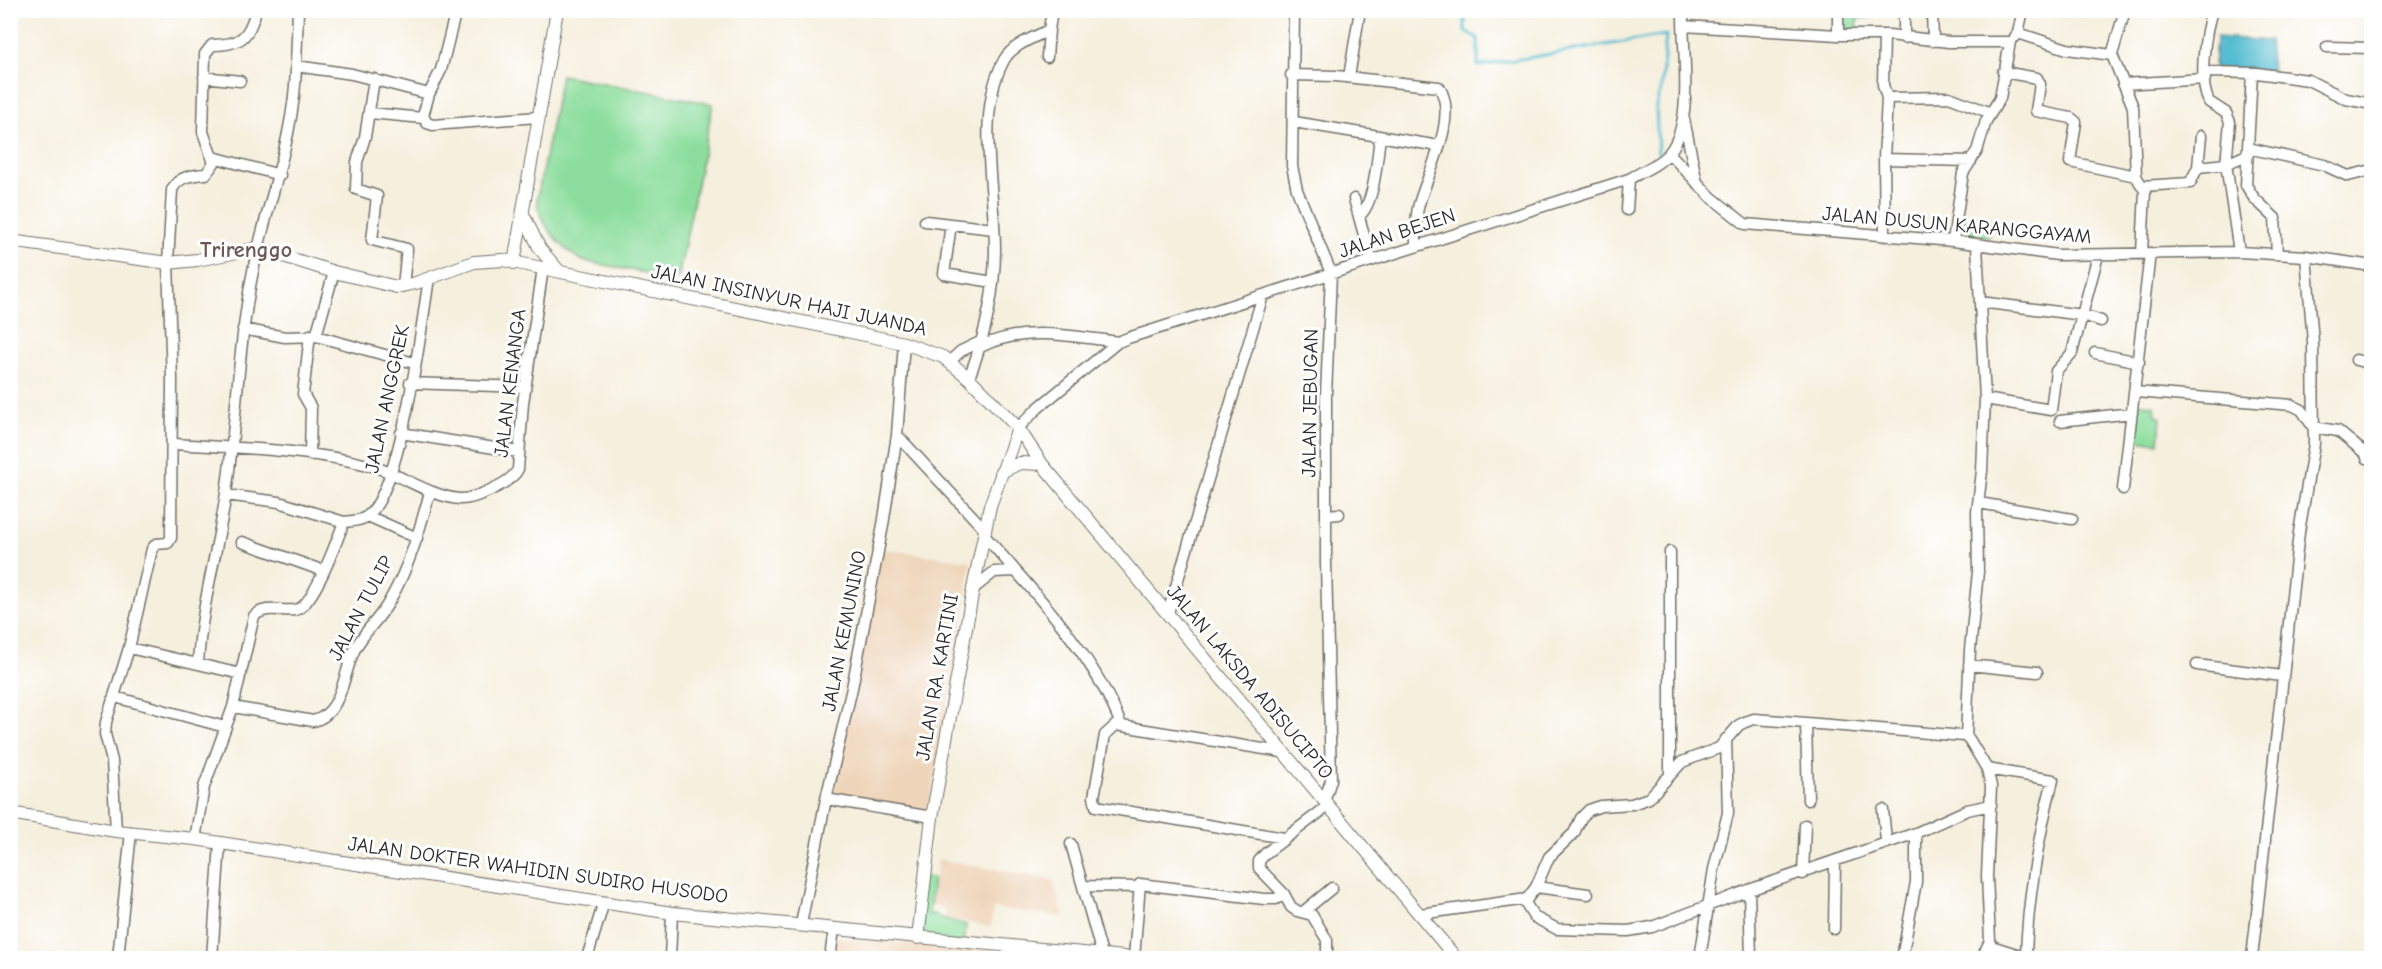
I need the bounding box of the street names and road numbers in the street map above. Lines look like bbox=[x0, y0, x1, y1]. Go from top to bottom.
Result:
street label: JALAN DUSUN KARANGGAYAM bbox=[1821, 202, 2093, 248]
street label: JALAN BEJEN bbox=[1336, 203, 1458, 263]
street label: JALAN INSINYUR HAJI JUANDA bbox=[649, 260, 929, 341]
street label: JALAN KENANGA bbox=[489, 307, 531, 459]
street label: JALAN ANGGREK bbox=[360, 323, 414, 475]
street label: JALAN JEBUGAN bbox=[1297, 328, 1323, 478]
street label: JALAN KEMUNINO bbox=[817, 549, 871, 713]
street label: JALAN TULIP bbox=[324, 552, 398, 664]
street label: JALAN LAKSDA ADISUCIPTO bbox=[1162, 580, 1338, 784]
street label: JALAN RA. KARTINI bbox=[911, 591, 963, 762]
street label: JALAN DOKTER WAHIDIN SUDIRO HUSODO bbox=[346, 832, 730, 908]

